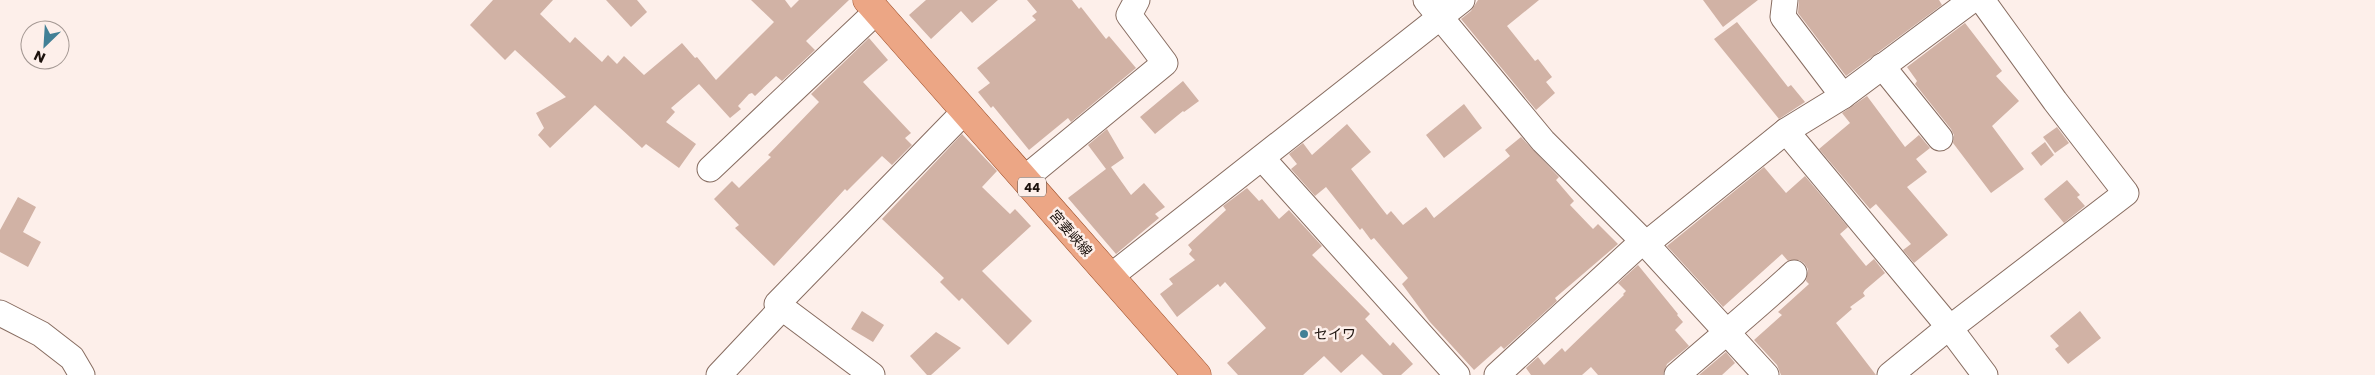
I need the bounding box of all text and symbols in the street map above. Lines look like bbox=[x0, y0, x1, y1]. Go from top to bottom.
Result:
north arrow bbox=[20, 20, 70, 70]
text: N bbox=[31, 45, 49, 68]
road number: 44 bbox=[1018, 178, 1046, 196]
street label: 宮妻峡線 bbox=[1045, 205, 1097, 261]
place label: セイワ bbox=[1314, 324, 1356, 344]
marker: セイワ bbox=[1298, 328, 1310, 340]

